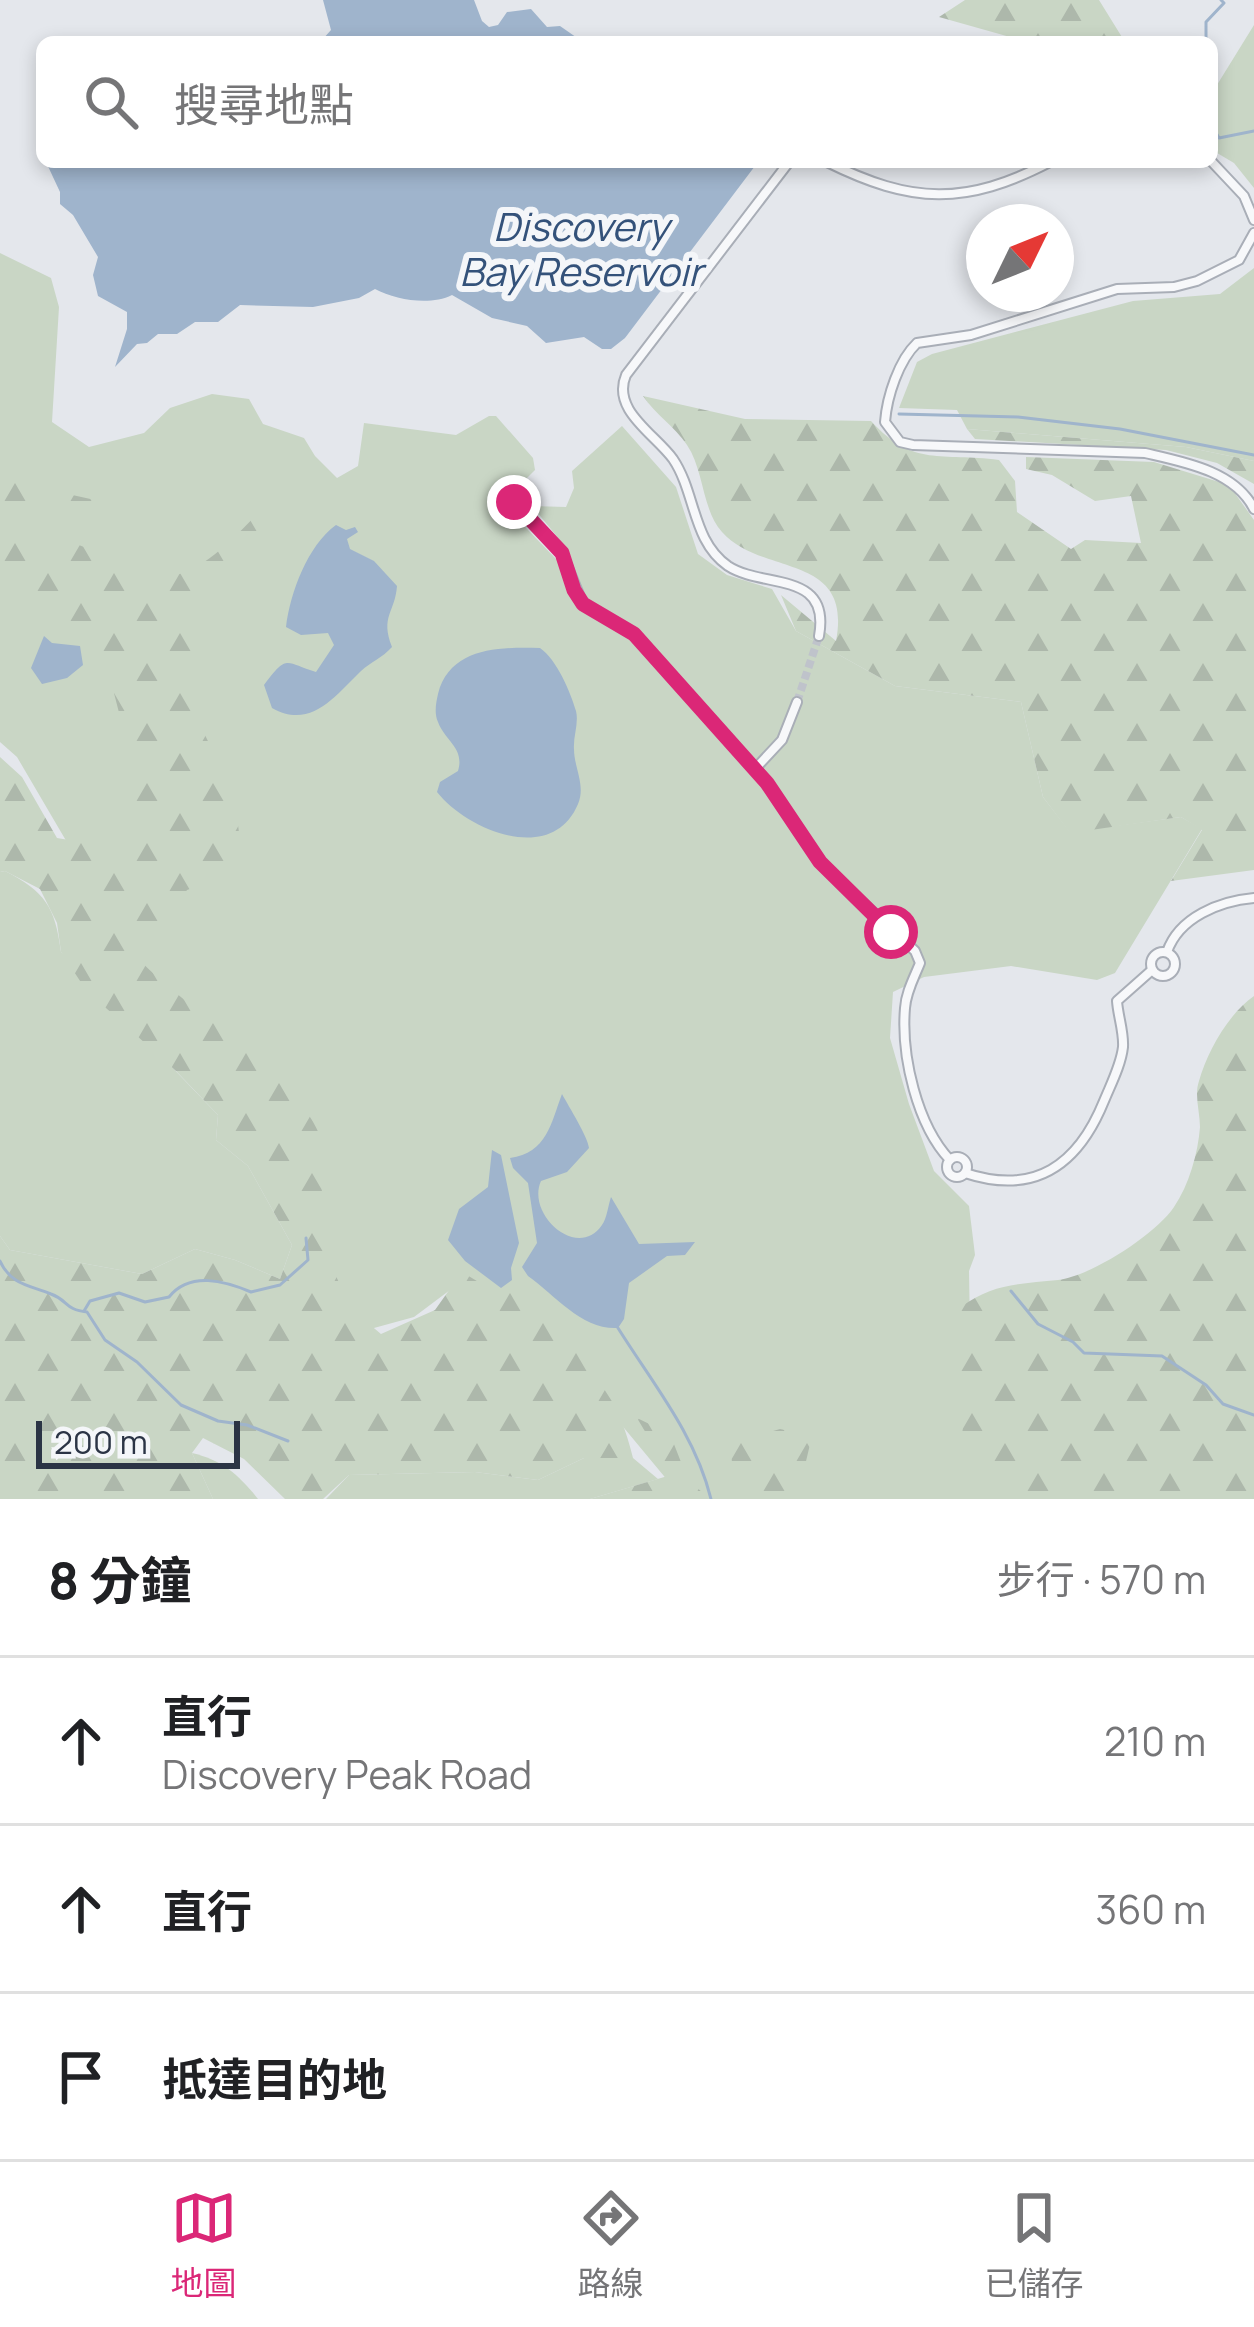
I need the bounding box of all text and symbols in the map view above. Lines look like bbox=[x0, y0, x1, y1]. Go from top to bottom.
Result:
search box bbox=[36, 36, 1218, 168]
icon: search bbox=[78, 69, 144, 135]
text: 搜尋地點 bbox=[174, 73, 354, 135]
water label: Discovery Bay Reservoir bbox=[460, 199, 707, 298]
north arrow bbox=[966, 204, 1074, 312]
route end bbox=[487, 475, 541, 529]
route start bbox=[864, 905, 918, 959]
scale bar bbox=[36, 1415, 240, 1468]
text: 200 m bbox=[54, 1419, 148, 1464]
text: 8 分鐘 bbox=[48, 1545, 191, 1614]
text: 步行 · 570 m bbox=[997, 1552, 1206, 1606]
text: 直行 bbox=[162, 1685, 252, 1747]
icon: ahead bbox=[48, 1708, 114, 1774]
text: 210 m bbox=[1104, 1714, 1206, 1768]
text: Discovery Peak Road bbox=[162, 1747, 532, 1801]
icon: ahead bbox=[48, 1876, 114, 1942]
text: 直行 bbox=[162, 1880, 252, 1942]
text: 360 m bbox=[1096, 1882, 1206, 1936]
icon: arrive bbox=[48, 2044, 114, 2110]
text: 抵達目的地 bbox=[162, 2048, 387, 2110]
tab: 地圖 bbox=[171, 2185, 237, 2305]
tab: 路線 bbox=[578, 2185, 644, 2305]
tab: 已儲存 bbox=[985, 2185, 1084, 2305]

